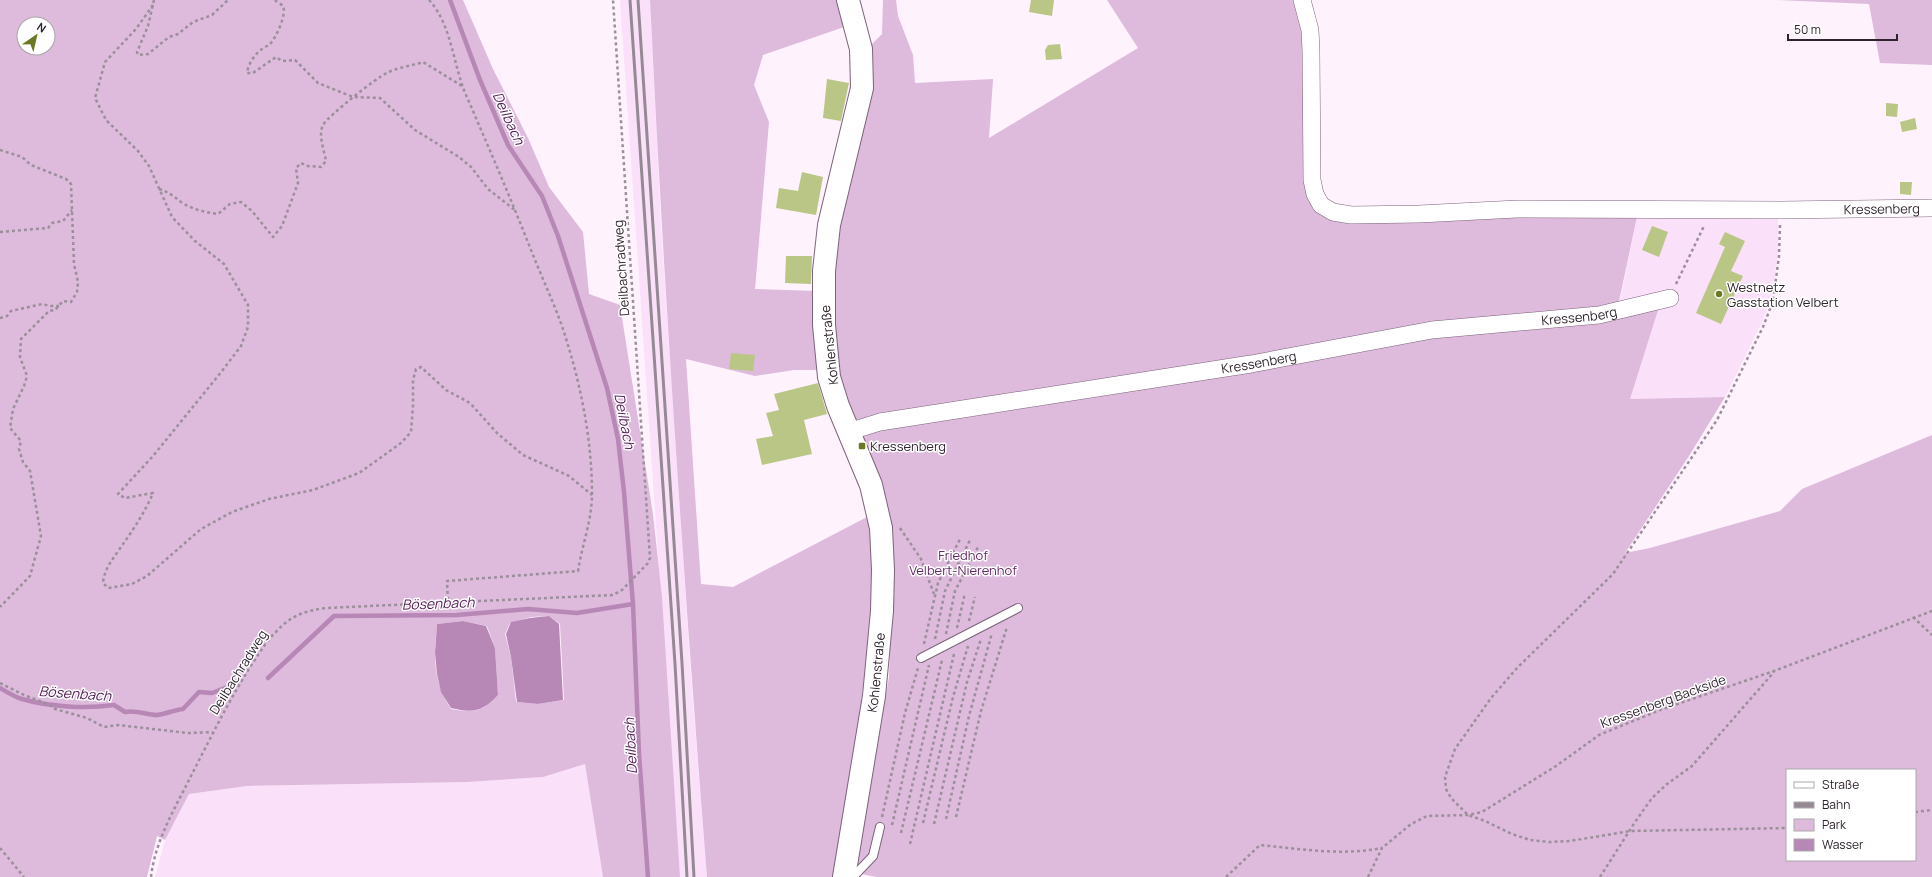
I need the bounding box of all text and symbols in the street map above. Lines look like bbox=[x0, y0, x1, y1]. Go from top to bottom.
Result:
north arrow bbox=[16, 16, 56, 56]
scale bar bbox=[1788, 16, 1897, 42]
text: N bbox=[34, 19, 49, 36]
text: 50 m bbox=[1794, 21, 1821, 38]
water label: Deilbach bbox=[489, 88, 530, 148]
street label: Kressenberg bbox=[1844, 199, 1920, 218]
street label: Deilbachradweg bbox=[609, 219, 633, 317]
place label: Westnetz Gasstation Velbert bbox=[1727, 278, 1839, 311]
marker: Westnetz Gasstation Velbert bbox=[1714, 289, 1724, 299]
street label: Kressenberg bbox=[1540, 302, 1619, 329]
street label: Kohlenstraße bbox=[816, 304, 842, 386]
street label: Kressenberg bbox=[1220, 347, 1298, 378]
water label: Deilbach bbox=[610, 392, 640, 451]
place label: Kressenberg bbox=[870, 437, 946, 455]
marker: Kressenberg bbox=[857, 441, 867, 451]
park label: Friedhof Velbert-Nierenhof bbox=[909, 546, 1017, 579]
water label: Bösenbach bbox=[401, 592, 475, 614]
street label: Deilbachradweg bbox=[205, 626, 271, 718]
street label: Kohlenstraße bbox=[862, 632, 889, 714]
street label: Kressenberg Backside bbox=[1598, 670, 1729, 732]
water label: Bösenbach bbox=[38, 681, 113, 705]
water label: Deilbach bbox=[619, 717, 641, 775]
legend bbox=[1786, 769, 1916, 861]
text: Straße bbox=[1822, 776, 1859, 793]
text: Bahn bbox=[1822, 796, 1850, 813]
text: Park bbox=[1822, 816, 1847, 833]
text: Wasser bbox=[1822, 836, 1864, 853]

